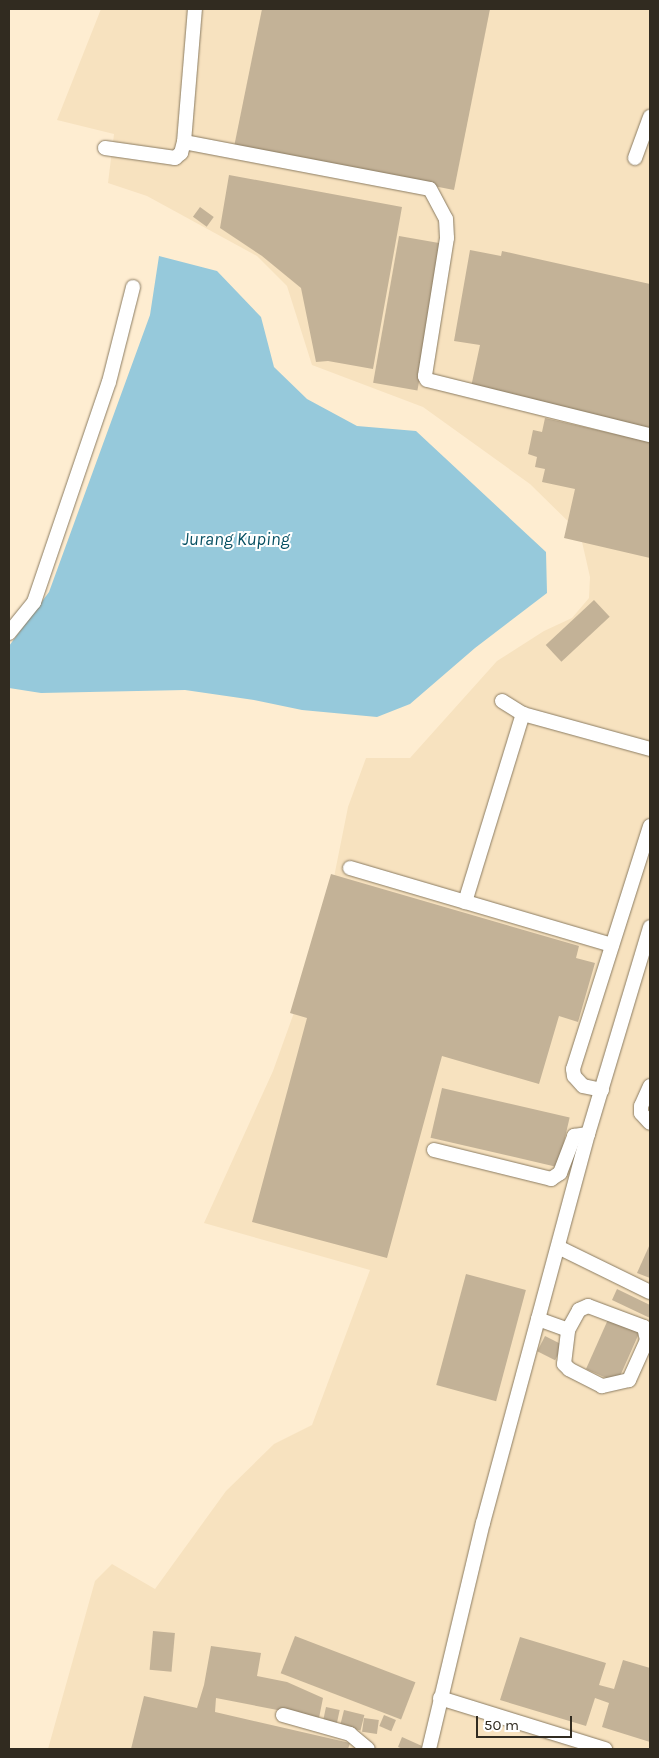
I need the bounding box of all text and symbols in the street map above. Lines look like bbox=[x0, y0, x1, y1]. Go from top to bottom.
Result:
water label: Jurang Kuping bbox=[182, 528, 290, 550]
scale bar bbox=[479, 1706, 575, 1738]
text: 50 m bbox=[484, 1716, 519, 1734]

